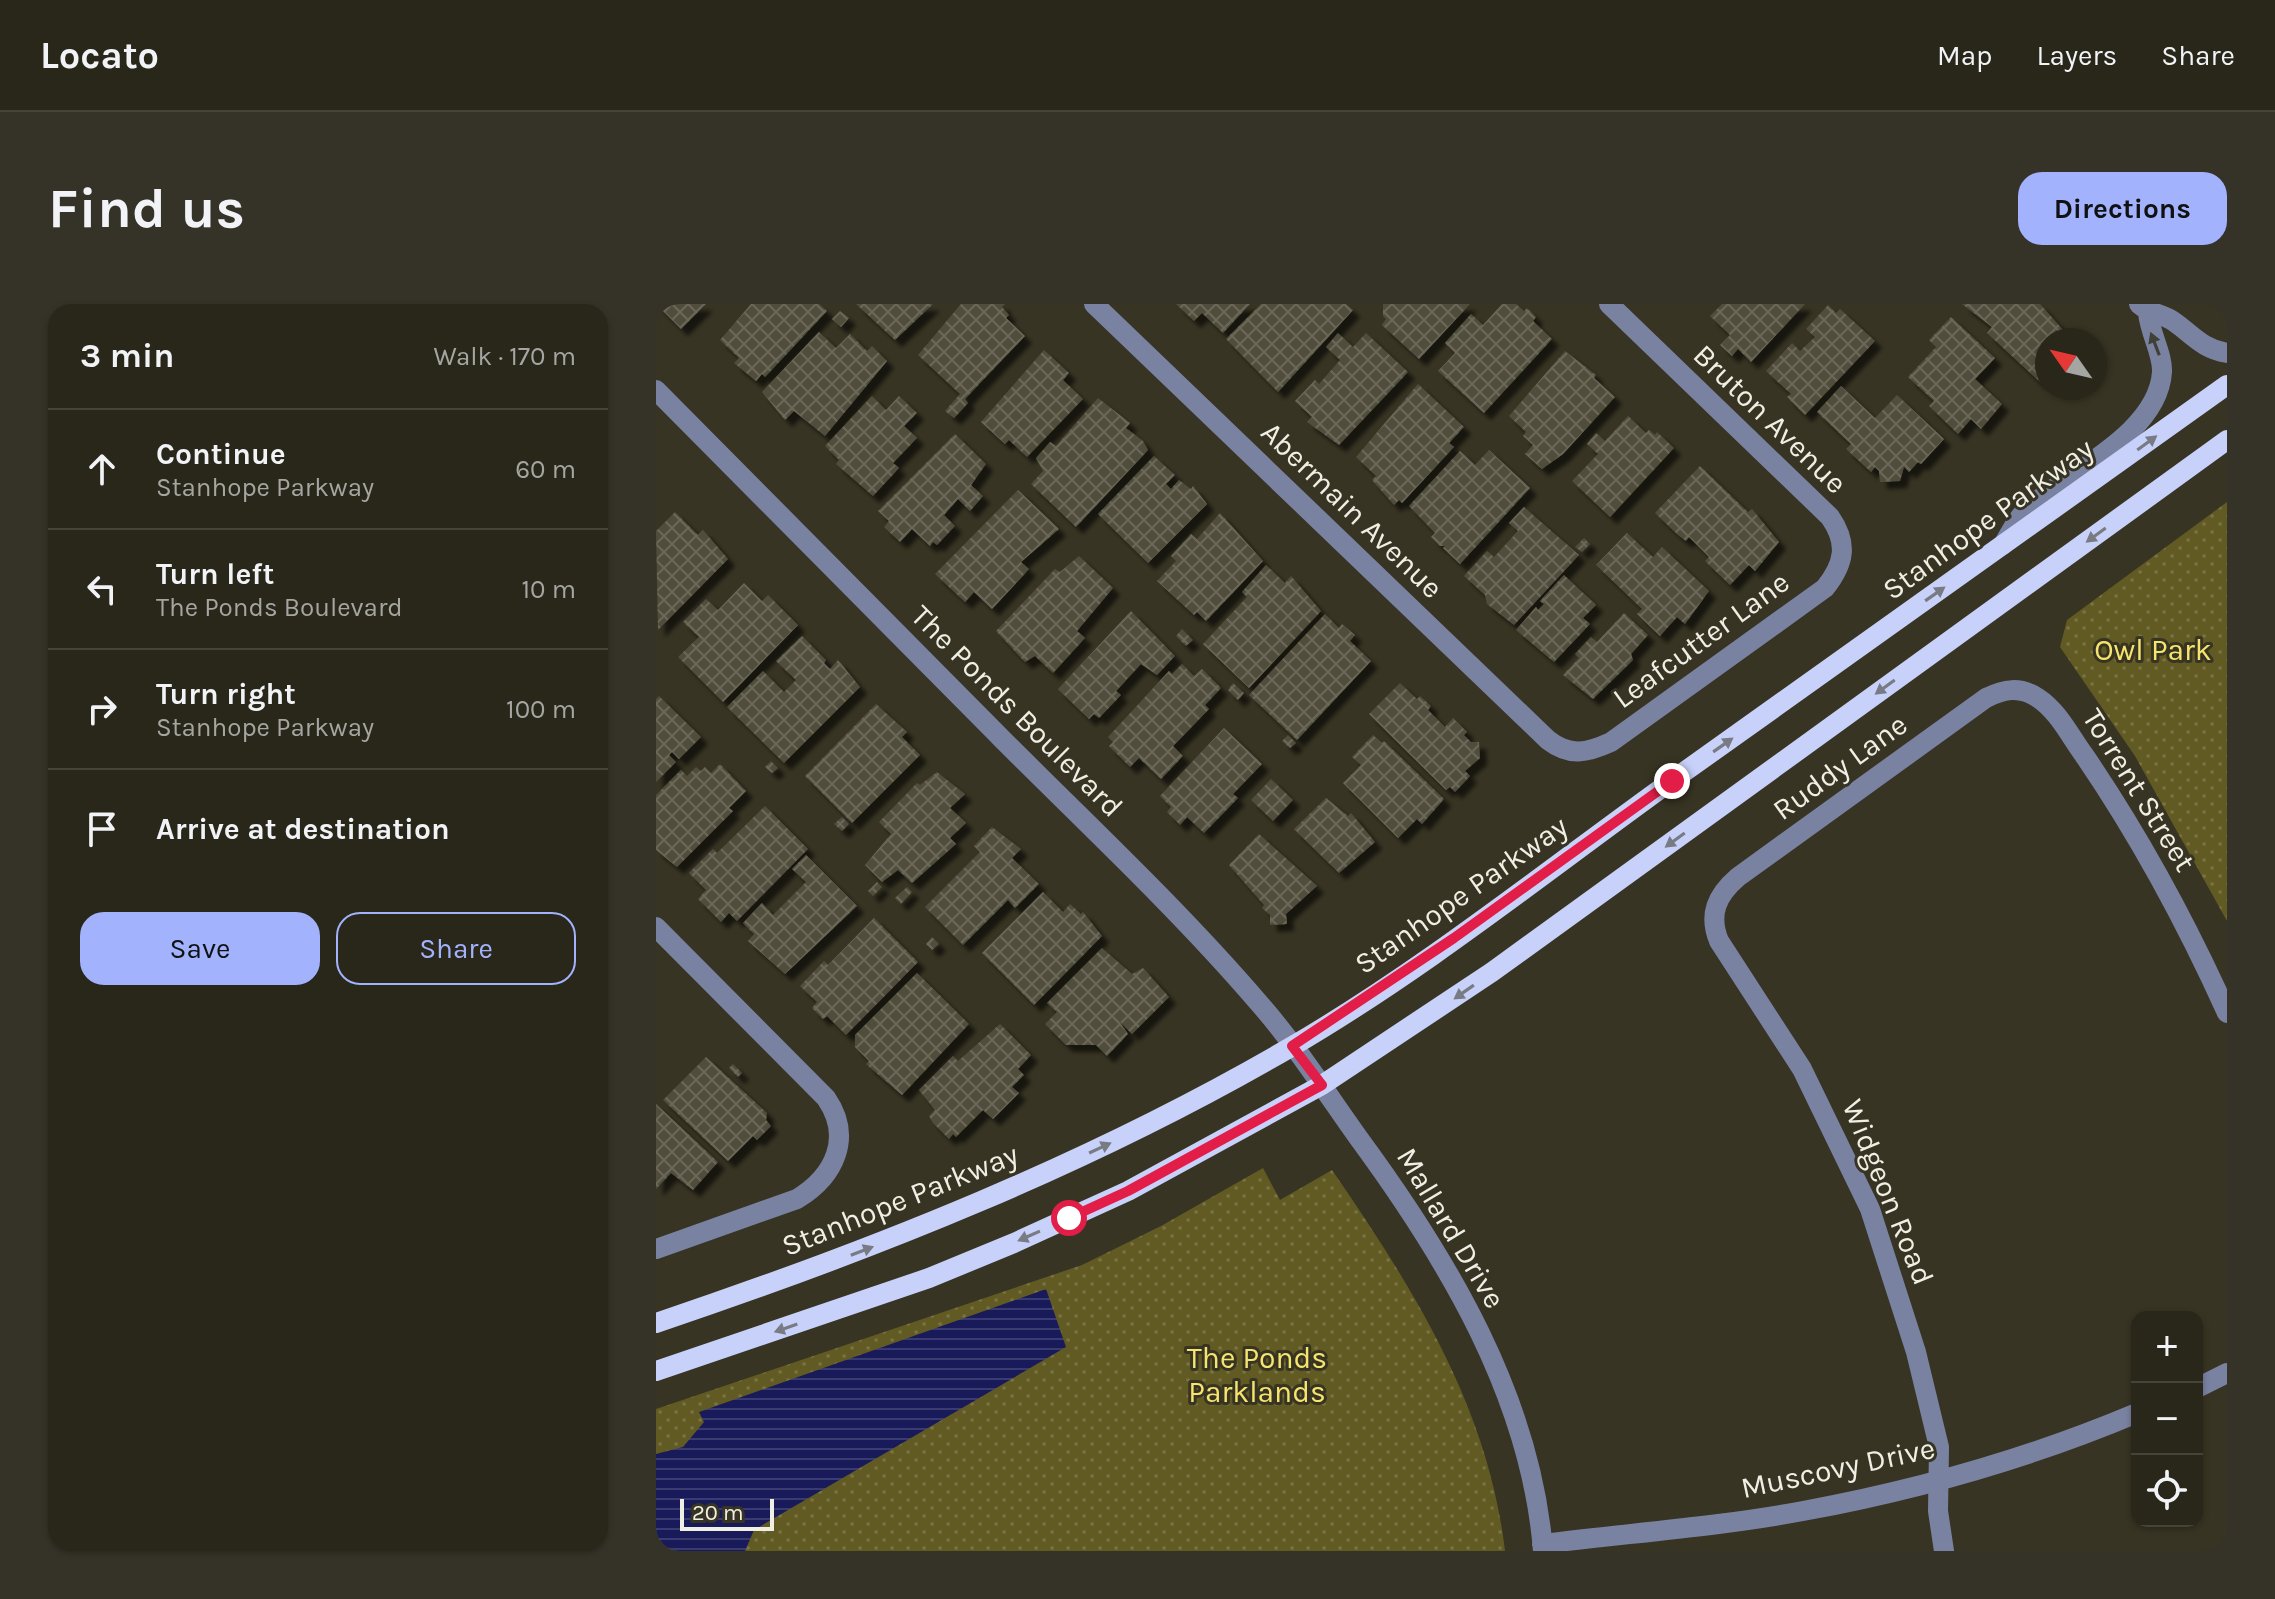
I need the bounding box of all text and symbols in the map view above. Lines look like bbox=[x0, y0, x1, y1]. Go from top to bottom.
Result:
text: Locato bbox=[40, 33, 159, 78]
text: Map bbox=[1937, 39, 1992, 72]
text: Layers bbox=[2036, 39, 2117, 72]
text: Share bbox=[2161, 39, 2235, 72]
button: Directions bbox=[2018, 172, 2227, 245]
text: Find us bbox=[48, 176, 245, 241]
north arrow bbox=[2035, 328, 2107, 400]
one-way arrow bbox=[2148, 332, 2161, 356]
text: 3 min bbox=[80, 336, 174, 376]
street label: Bruton Avenue bbox=[1686, 337, 1854, 501]
text: Walk · 170 m bbox=[434, 341, 576, 372]
street label: Abermain Avenue bbox=[1254, 414, 1450, 606]
street label: Stanhope Parkway bbox=[1876, 430, 2100, 608]
text: Continue bbox=[156, 436, 286, 472]
one-way arrow bbox=[2136, 436, 2157, 451]
icon: ahead bbox=[80, 447, 124, 491]
text: 60 m bbox=[515, 454, 576, 485]
text: Stanhope Parkway bbox=[156, 472, 374, 503]
one-way arrow bbox=[2085, 526, 2106, 542]
text: Turn left bbox=[156, 556, 274, 592]
street label: Leafcutter Lane bbox=[1606, 564, 1796, 716]
icon: left bbox=[80, 567, 124, 611]
text: 10 m bbox=[521, 574, 576, 605]
one-way arrow bbox=[1925, 587, 1946, 602]
text: The Ponds Boulevard bbox=[156, 592, 403, 623]
street label: The Ponds Boulevard bbox=[904, 598, 1130, 824]
park label: Owl Park bbox=[2094, 632, 2212, 668]
text: Turn right bbox=[156, 676, 296, 712]
one-way arrow bbox=[1874, 679, 1896, 695]
icon: right bbox=[80, 687, 124, 731]
text: 100 m bbox=[506, 694, 576, 725]
street label: Torrent Street bbox=[2075, 702, 2203, 878]
street label: Ruddy Lane bbox=[1766, 706, 1914, 828]
text: Stanhope Parkway bbox=[156, 712, 374, 743]
one-way arrow bbox=[1713, 738, 1734, 753]
route end bbox=[1654, 763, 1690, 799]
icon: arrive bbox=[80, 807, 124, 851]
street label: Stanhope Parkway bbox=[1348, 808, 1574, 982]
text: Arrive at destination bbox=[156, 811, 450, 847]
one-way arrow bbox=[1664, 832, 1685, 847]
button: Save bbox=[80, 912, 320, 985]
button: Share bbox=[336, 912, 576, 985]
one-way arrow bbox=[1453, 984, 1474, 999]
street label: Widgeon Road bbox=[1834, 1094, 1942, 1290]
street label: Stanhope Parkway bbox=[777, 1136, 1023, 1264]
one-way arrow bbox=[1089, 1141, 1112, 1155]
street label: Mallard Drive bbox=[1389, 1141, 1513, 1315]
route start bbox=[1051, 1200, 1087, 1236]
one-way arrow bbox=[1017, 1229, 1041, 1243]
one-way arrow bbox=[850, 1244, 874, 1257]
map controls bbox=[2131, 1311, 2203, 1527]
button: + bbox=[2131, 1311, 2203, 1383]
one-way arrow bbox=[774, 1322, 798, 1334]
park label: The Ponds Parklands bbox=[1187, 1340, 1327, 1410]
button: − bbox=[2131, 1383, 2203, 1455]
street label: Muscovy Drive bbox=[1738, 1430, 1938, 1506]
button: locate bbox=[2131, 1455, 2203, 1527]
scale bar bbox=[680, 1495, 774, 1531]
text: 20 m bbox=[692, 1500, 744, 1526]

